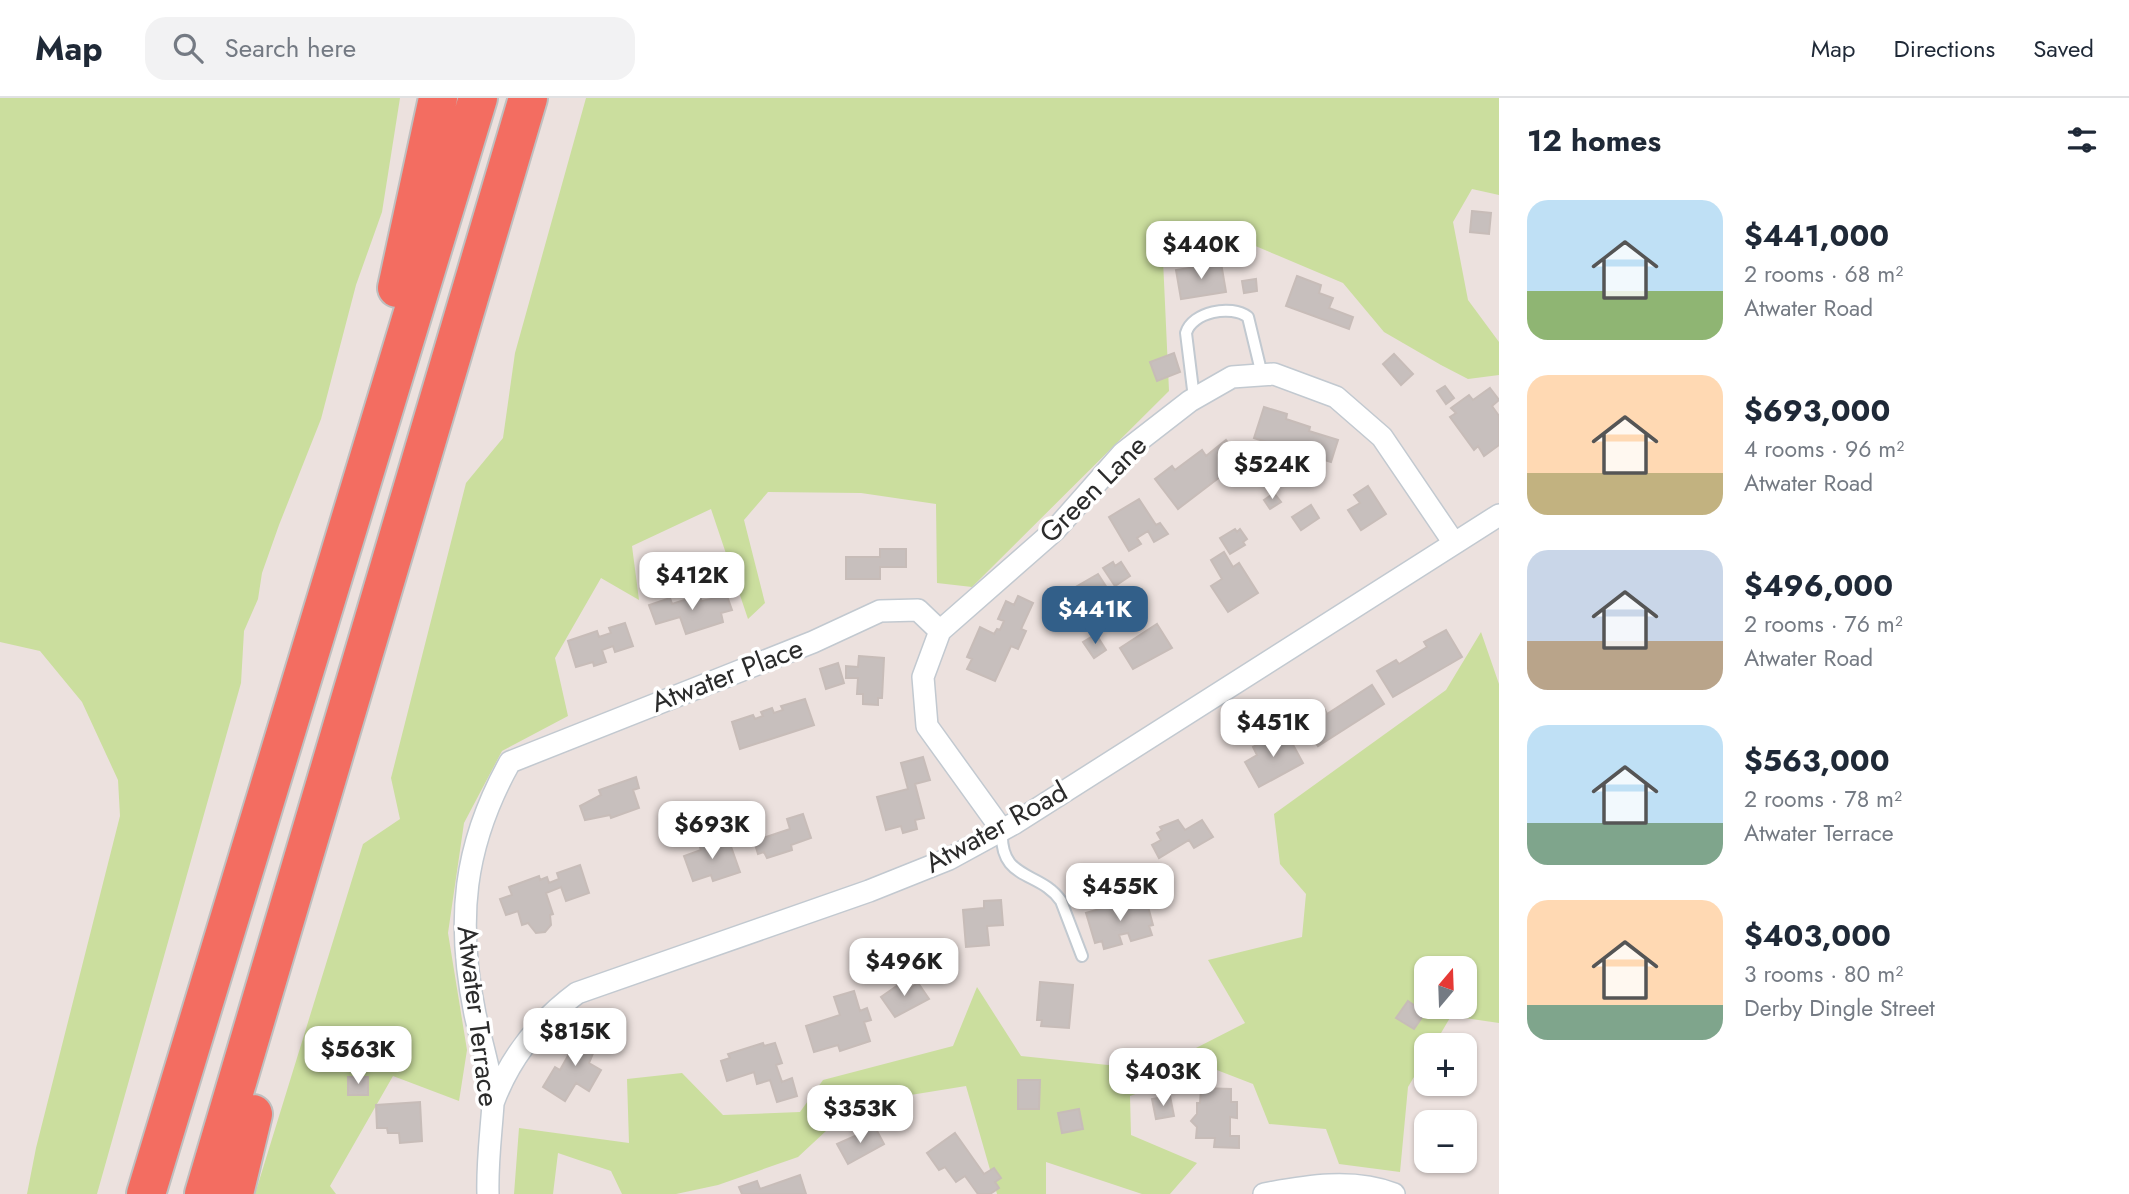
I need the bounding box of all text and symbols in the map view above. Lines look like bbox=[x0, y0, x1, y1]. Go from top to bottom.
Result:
search box bbox=[145, 17, 635, 80]
text: Map bbox=[35, 25, 103, 72]
icon: search bbox=[169, 29, 207, 67]
text: Search here bbox=[225, 29, 356, 67]
text: Map bbox=[1811, 31, 1856, 66]
text: Directions bbox=[1894, 31, 1995, 66]
text: Saved bbox=[2033, 31, 2094, 66]
text: 12 homes bbox=[1527, 119, 1661, 162]
icon: filters bbox=[2063, 121, 2101, 159]
text: $441,000 bbox=[1744, 214, 1889, 257]
pin: $440K bbox=[1152, 222, 1250, 281]
text: $440K bbox=[1162, 227, 1240, 261]
icon: home bbox=[1583, 228, 1667, 312]
text: 2 rooms · 68 m² bbox=[1744, 257, 1903, 291]
text: Atwater Road bbox=[1744, 291, 1873, 325]
text: $693,000 bbox=[1744, 389, 1890, 432]
icon: home bbox=[1583, 403, 1667, 487]
street label: Green Lane bbox=[1030, 426, 1156, 552]
text: 4 rooms · 96 m² bbox=[1744, 432, 1904, 466]
pin: $524K bbox=[1223, 442, 1321, 501]
text: $524K bbox=[1234, 447, 1310, 481]
text: Atwater Road bbox=[1744, 466, 1873, 500]
pin: $412K bbox=[643, 552, 741, 612]
text: $412K bbox=[655, 558, 729, 592]
text: $496,000 bbox=[1744, 564, 1893, 607]
icon: home bbox=[1583, 578, 1667, 662]
pin: $441K bbox=[1046, 587, 1144, 646]
text: $441K bbox=[1058, 592, 1132, 626]
text: 2 rooms · 76 m² bbox=[1744, 607, 1903, 641]
street label: Atwater Place bbox=[645, 627, 809, 723]
text: Atwater Road bbox=[1744, 641, 1873, 675]
pin: $451K bbox=[1224, 700, 1322, 759]
text: $451K bbox=[1237, 705, 1309, 739]
text: $563,000 bbox=[1744, 739, 1890, 782]
icon: home bbox=[1583, 753, 1667, 837]
street label: Atwater Road bbox=[917, 771, 1075, 883]
text: 2 rooms · 78 m² bbox=[1744, 782, 1902, 816]
pin: $693K bbox=[663, 802, 761, 861]
text: $693K bbox=[674, 807, 750, 841]
text: Atwater Terrace bbox=[1744, 816, 1893, 850]
pin: $455K bbox=[1071, 864, 1169, 923]
text: $455K bbox=[1082, 869, 1158, 903]
text: $403,000 bbox=[1744, 914, 1891, 957]
street label: Atwater Terrace bbox=[447, 923, 509, 1109]
icon: home bbox=[1583, 928, 1667, 1012]
pin: $496K bbox=[855, 939, 953, 998]
text: $496K bbox=[865, 944, 943, 978]
north arrow bbox=[1414, 956, 1477, 1018]
map controls bbox=[1414, 956, 1477, 1173]
text: 3 rooms · 80 m² bbox=[1744, 957, 1903, 991]
text: Derby Dingle Street bbox=[1744, 991, 1935, 1025]
pin: $815K bbox=[526, 1009, 624, 1068]
text: $815K bbox=[539, 1014, 611, 1048]
pin: $563K bbox=[309, 1026, 407, 1086]
text: $563K bbox=[321, 1032, 395, 1066]
button: + bbox=[1414, 1033, 1477, 1096]
pin: $403K bbox=[1114, 1048, 1212, 1108]
text: $403K bbox=[1125, 1054, 1201, 1088]
pin: $353K bbox=[811, 1086, 909, 1145]
text: $353K bbox=[823, 1091, 897, 1125]
button: − bbox=[1414, 1110, 1477, 1173]

